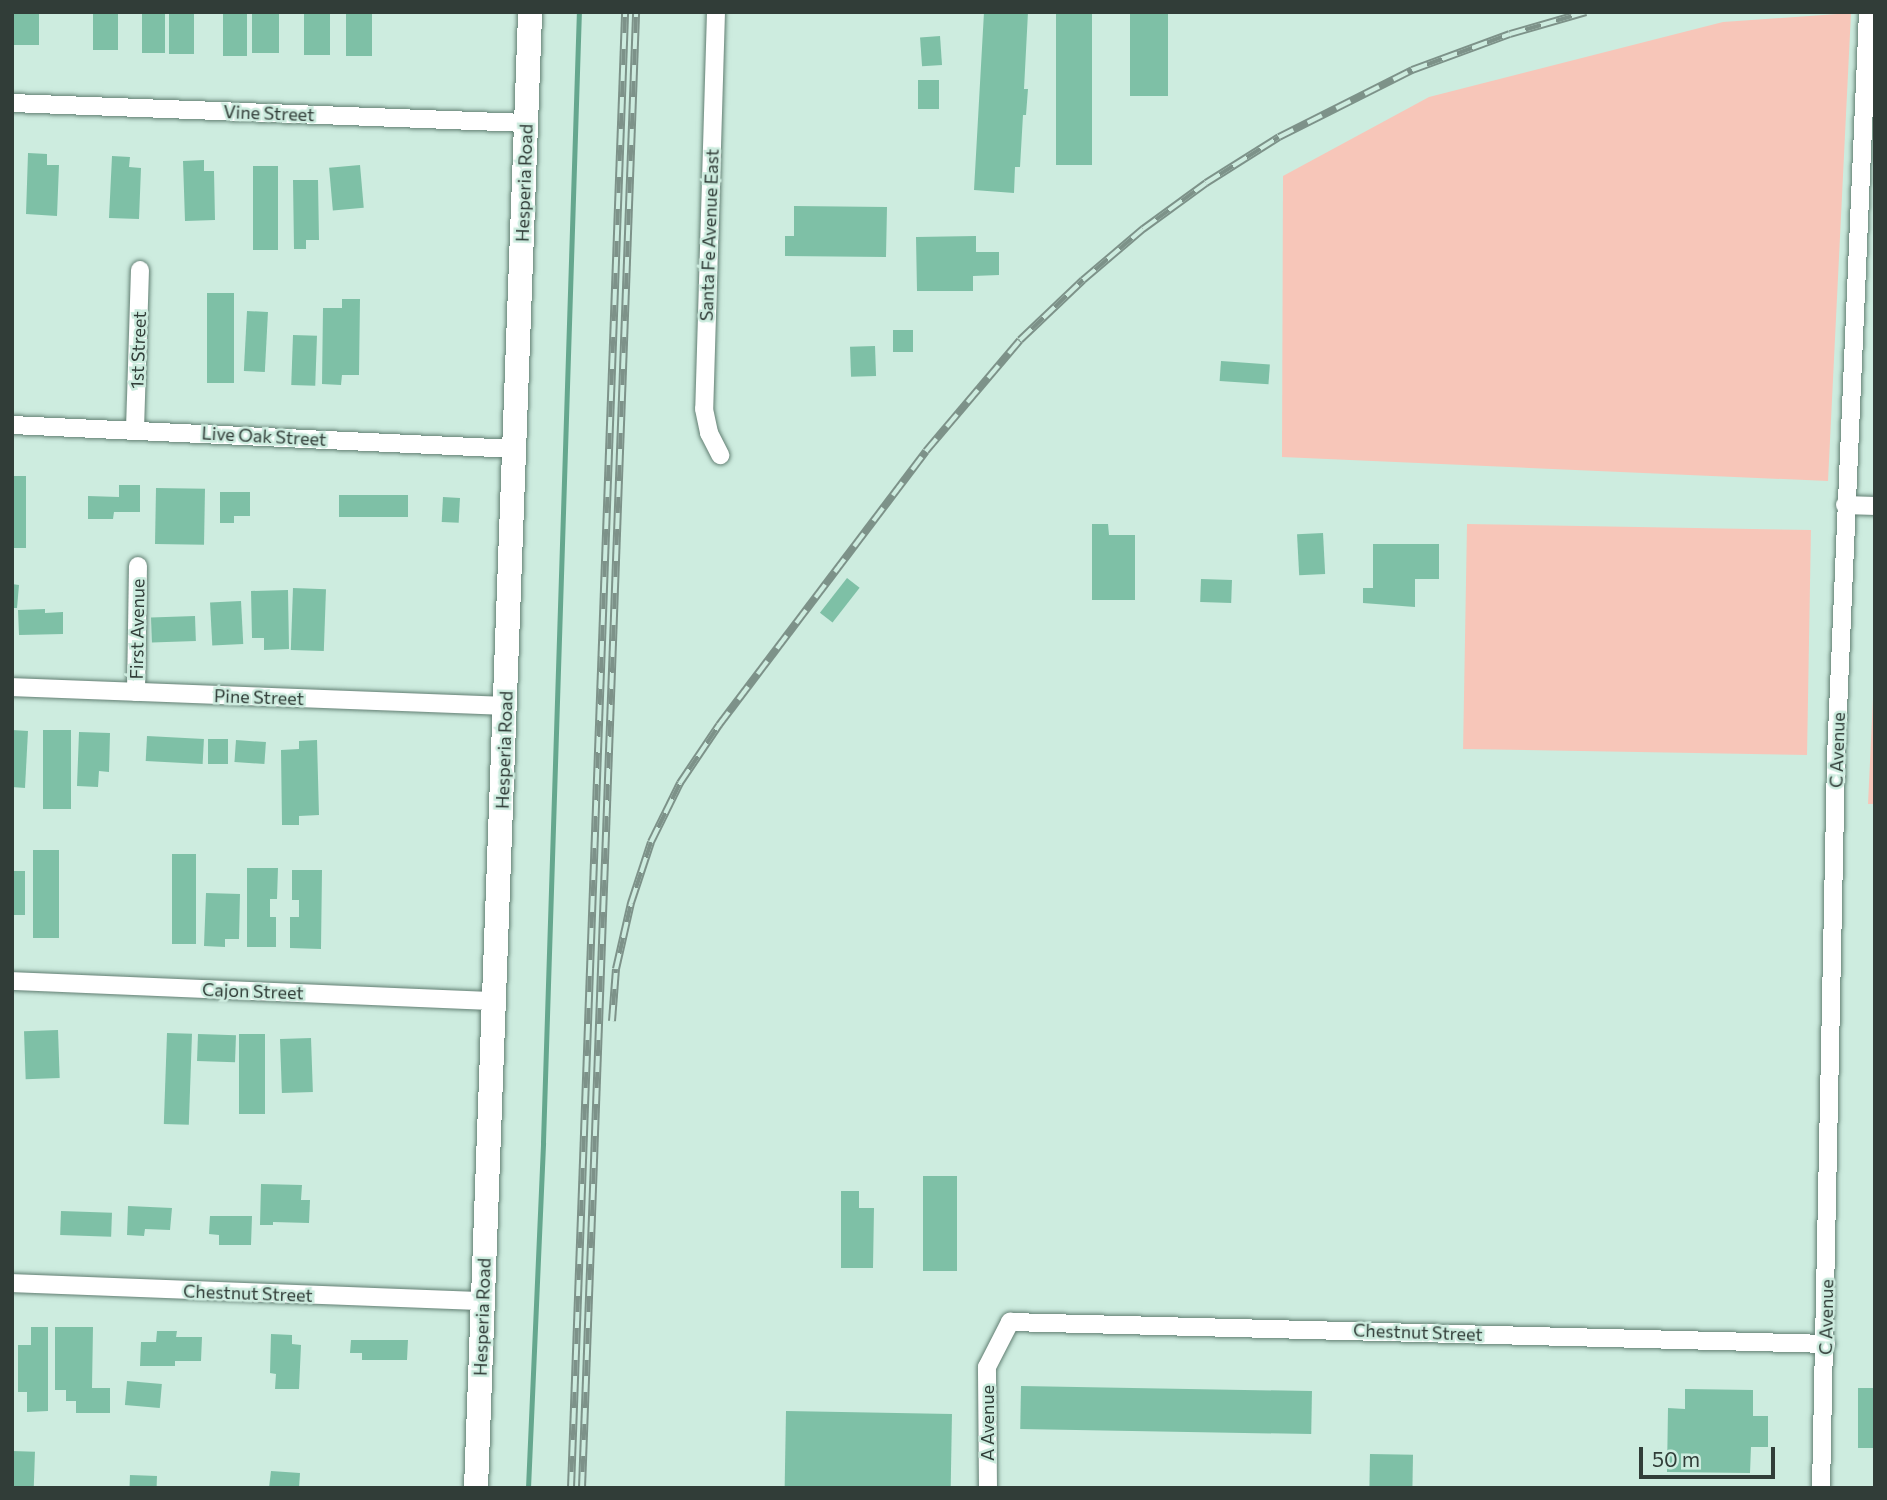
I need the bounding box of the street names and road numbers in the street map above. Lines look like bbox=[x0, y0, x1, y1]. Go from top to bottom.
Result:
street label: Vine Street bbox=[223, 101, 315, 125]
street label: Hesperia Road bbox=[511, 124, 537, 242]
street label: Santa Fe Avenue East bbox=[695, 148, 723, 322]
street label: 1st Street bbox=[126, 311, 150, 389]
street label: Live Oak Street bbox=[201, 422, 327, 450]
street label: First Avenue bbox=[125, 578, 149, 680]
street label: Pine Street bbox=[214, 685, 304, 709]
street label: Hesperia Road bbox=[491, 691, 517, 809]
street label: C Avenue bbox=[1825, 712, 1849, 788]
street label: Cajon Street bbox=[202, 978, 304, 1004]
street label: Hesperia Road bbox=[469, 1258, 495, 1376]
street label: C Avenue bbox=[1815, 1279, 1837, 1355]
street label: Chestnut Street bbox=[183, 1280, 313, 1306]
street label: Chestnut Street bbox=[1353, 1319, 1483, 1345]
street label: A Avenue bbox=[976, 1385, 998, 1461]

